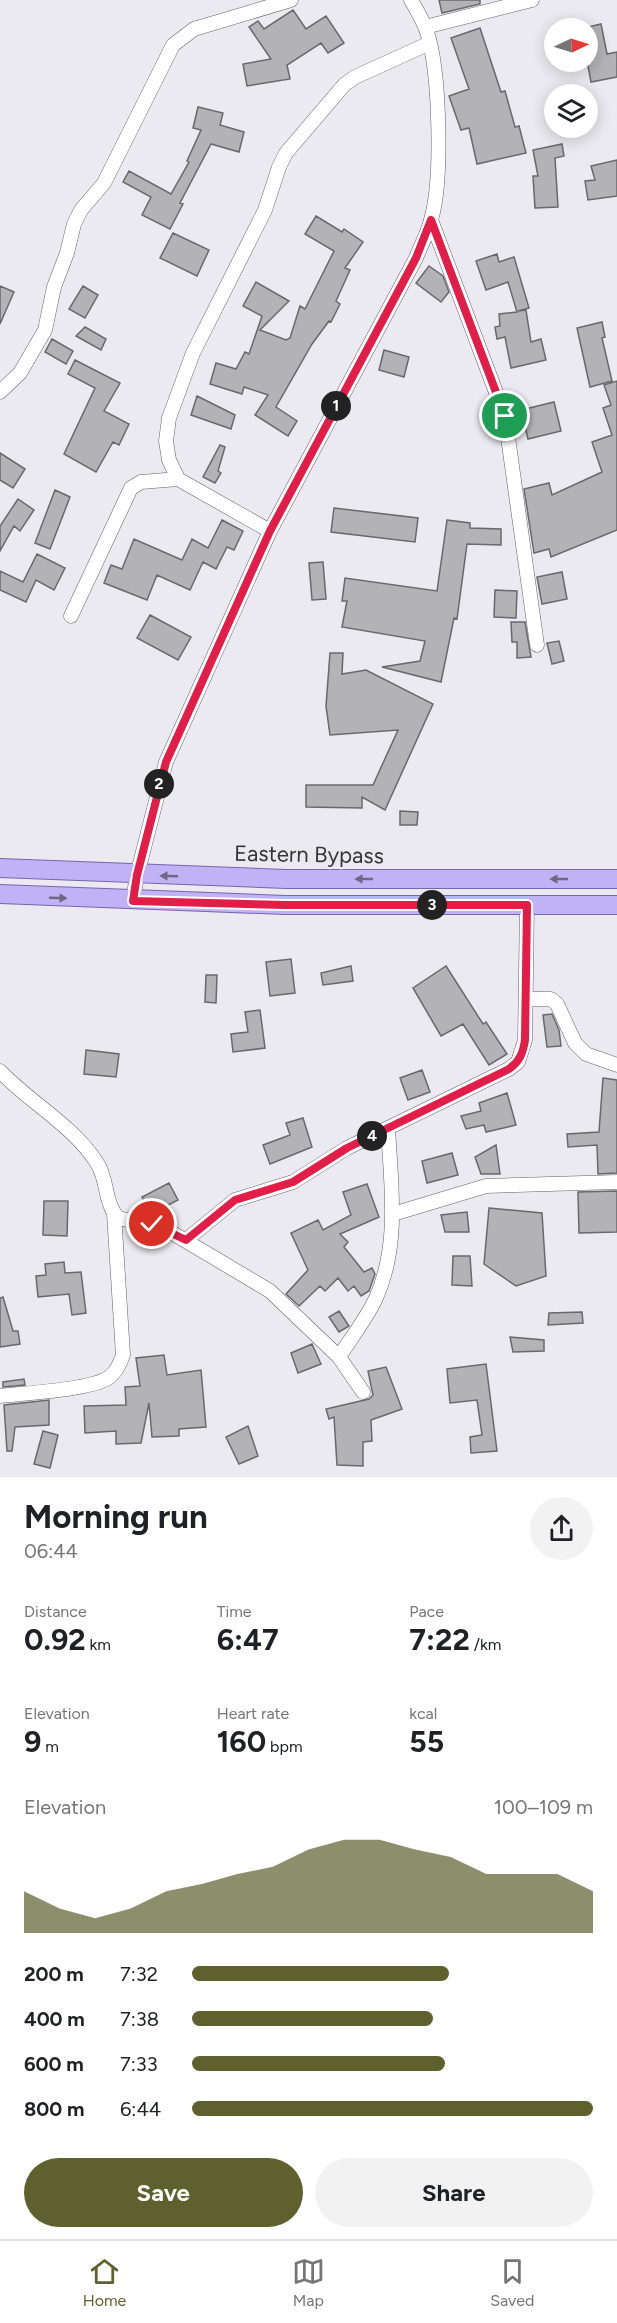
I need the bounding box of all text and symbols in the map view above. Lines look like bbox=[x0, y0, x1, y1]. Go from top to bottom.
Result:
north arrow bbox=[544, 18, 598, 72]
map controls bbox=[544, 18, 598, 138]
button: layers bbox=[544, 84, 598, 138]
pin bbox=[479, 390, 530, 441]
pin: 1 bbox=[321, 391, 351, 421]
text: 1 bbox=[333, 396, 339, 415]
icon: arrive bbox=[488, 399, 521, 432]
pin: 2 bbox=[144, 769, 174, 799]
text: 2 bbox=[154, 774, 164, 793]
street label: Eastern Bypass bbox=[234, 840, 384, 869]
one-way arrow bbox=[159, 871, 178, 881]
one-way arrow bbox=[354, 874, 373, 884]
one-way arrow bbox=[549, 874, 568, 884]
pin: 3 bbox=[417, 890, 447, 920]
one-way arrow bbox=[49, 893, 68, 902]
text: 3 bbox=[428, 895, 436, 914]
pin: 4 bbox=[357, 1121, 387, 1151]
text: 4 bbox=[367, 1126, 377, 1145]
pin bbox=[126, 1198, 177, 1249]
icon: check bbox=[135, 1207, 168, 1240]
text: Morning run bbox=[24, 1497, 208, 1536]
button: share bbox=[530, 1497, 593, 1560]
text: 06:44 bbox=[24, 1539, 78, 1563]
text: Distance bbox=[24, 1602, 87, 1621]
text: Time bbox=[217, 1602, 252, 1621]
text: Pace bbox=[409, 1602, 444, 1621]
text: 0.92 bbox=[24, 1621, 86, 1658]
text: 6:47 bbox=[217, 1621, 279, 1658]
text: 7:22 bbox=[409, 1621, 470, 1658]
text: km bbox=[86, 1635, 111, 1654]
text: /km bbox=[470, 1635, 501, 1654]
text: Elevation bbox=[24, 1704, 90, 1723]
text: Heart rate bbox=[217, 1704, 289, 1723]
text: kcal bbox=[409, 1704, 437, 1723]
text: 9 bbox=[24, 1723, 41, 1760]
text: 160 bbox=[217, 1723, 266, 1760]
text: 55 bbox=[409, 1723, 444, 1760]
text: m bbox=[41, 1737, 59, 1756]
text: bpm bbox=[266, 1737, 303, 1756]
text: Elevation bbox=[24, 1795, 106, 1819]
text: 100–109 m bbox=[494, 1795, 593, 1819]
text: 200 m bbox=[24, 1962, 84, 1986]
text: 7:32 bbox=[120, 1962, 158, 1986]
text: 400 m bbox=[24, 2007, 85, 2031]
text: 7:38 bbox=[120, 2007, 159, 2031]
text: 600 m bbox=[24, 2052, 84, 2076]
text: 7:33 bbox=[120, 2052, 158, 2076]
text: 800 m bbox=[24, 2097, 84, 2121]
text: 6:44 bbox=[120, 2097, 161, 2121]
button: Save bbox=[24, 2158, 303, 2227]
button: Share bbox=[315, 2158, 593, 2227]
tab: Home bbox=[83, 2255, 126, 2310]
tab: Map bbox=[292, 2255, 325, 2310]
tab: Saved bbox=[490, 2255, 534, 2310]

